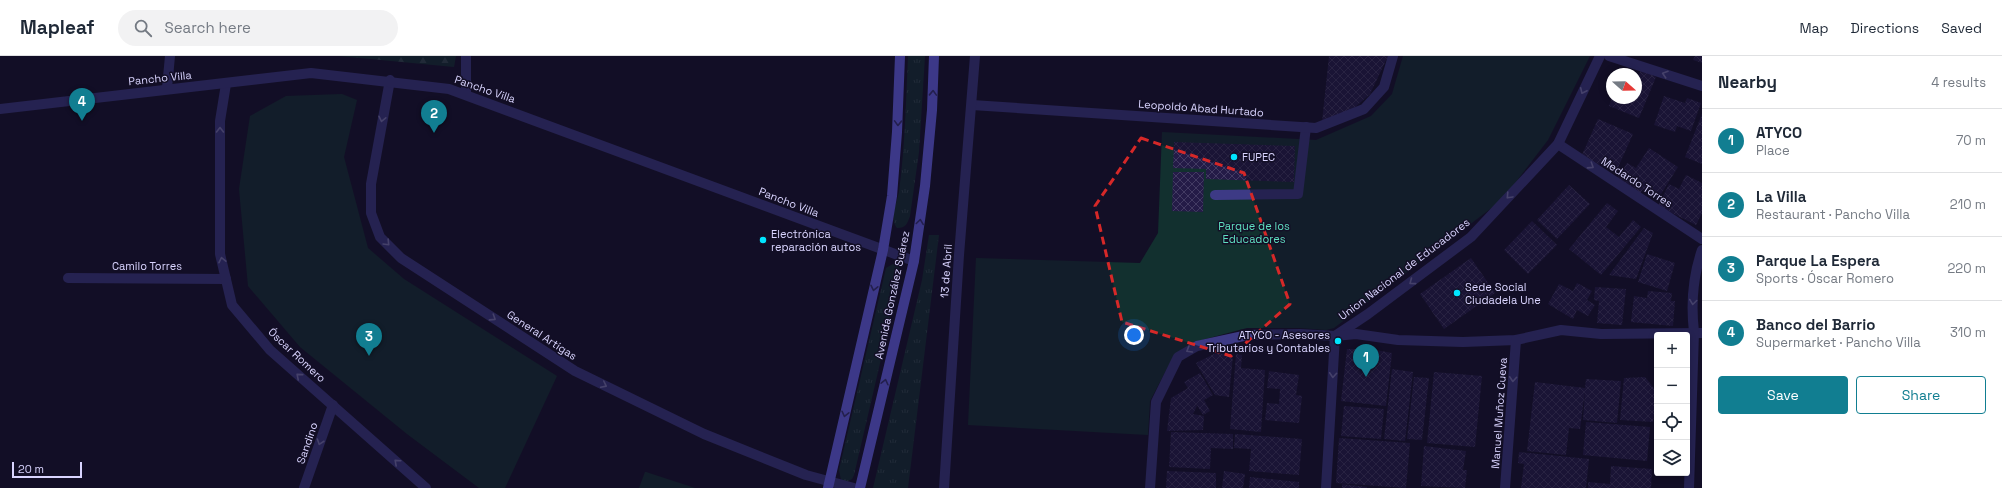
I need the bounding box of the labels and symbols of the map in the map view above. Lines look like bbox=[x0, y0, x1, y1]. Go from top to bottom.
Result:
street label: Pancho Villa bbox=[128, 68, 193, 88]
north arrow bbox=[1606, 68, 1642, 104]
one-way arrow bbox=[1662, 70, 1669, 79]
street label: Pancho Villa bbox=[453, 72, 518, 106]
one-way arrow bbox=[1580, 87, 1588, 95]
pin: 4 bbox=[69, 88, 95, 121]
one-way arrow bbox=[928, 90, 937, 96]
street label: Leopoldo Abad Hurtado bbox=[1138, 97, 1264, 119]
pin: 2 bbox=[421, 100, 447, 133]
one-way arrow bbox=[378, 115, 386, 122]
one-way arrow bbox=[893, 120, 902, 126]
one-way arrow bbox=[216, 127, 224, 133]
place label: FUPEC bbox=[1242, 150, 1275, 164]
marker: FUPEC bbox=[1229, 152, 1239, 162]
street label: Medardo Torres bbox=[1599, 154, 1676, 210]
one-way arrow bbox=[1586, 161, 1593, 168]
street label: Pancho Villa bbox=[757, 184, 822, 220]
one-way arrow bbox=[1507, 192, 1514, 199]
street label: Union Nacional de Educadores bbox=[1336, 215, 1472, 323]
one-way arrow bbox=[915, 219, 924, 225]
park label: Parque de los Educadores bbox=[1218, 219, 1290, 246]
place label: Electrónica reparación autos bbox=[771, 227, 861, 254]
street label: Avenida González Suárez bbox=[872, 229, 912, 360]
marker: Electrónica reparación autos bbox=[758, 235, 768, 245]
one-way arrow bbox=[382, 238, 389, 246]
street label: 13 de Abril bbox=[937, 244, 955, 298]
one-way arrow bbox=[218, 257, 226, 263]
street label: Camilo Torres bbox=[112, 259, 182, 273]
one-way arrow bbox=[1409, 277, 1416, 284]
place label: Sede Social Ciudadela Une bbox=[1465, 280, 1541, 307]
one-way arrow bbox=[871, 284, 879, 291]
marker: Sede Social Ciudadela Une bbox=[1452, 288, 1462, 298]
one-way arrow bbox=[1689, 299, 1698, 305]
street label: General Artigas bbox=[504, 307, 580, 363]
one-way arrow bbox=[488, 313, 495, 320]
pin: 3 bbox=[356, 323, 382, 356]
street label: Óscar Romero bbox=[265, 324, 329, 385]
your location bbox=[1124, 325, 1144, 345]
place label: ATYCO - Asesores Tributarios y Contables bbox=[1207, 328, 1330, 355]
marker: ATYCO - Asesores Tributarios y Contables bbox=[1333, 336, 1343, 346]
pin: 1 bbox=[1353, 344, 1379, 377]
one-way arrow bbox=[1186, 346, 1194, 353]
street label: Manuel Muñoz Cueva bbox=[1488, 356, 1510, 469]
one-way arrow bbox=[1328, 372, 1337, 378]
one-way arrow bbox=[297, 373, 304, 380]
one-way arrow bbox=[1509, 376, 1518, 382]
one-way arrow bbox=[881, 379, 889, 385]
one-way arrow bbox=[599, 380, 607, 388]
one-way arrow bbox=[842, 411, 850, 418]
street label: Sandino bbox=[293, 420, 321, 466]
one-way arrow bbox=[317, 438, 325, 445]
scale bar bbox=[12, 460, 82, 479]
one-way arrow bbox=[394, 460, 401, 467]

